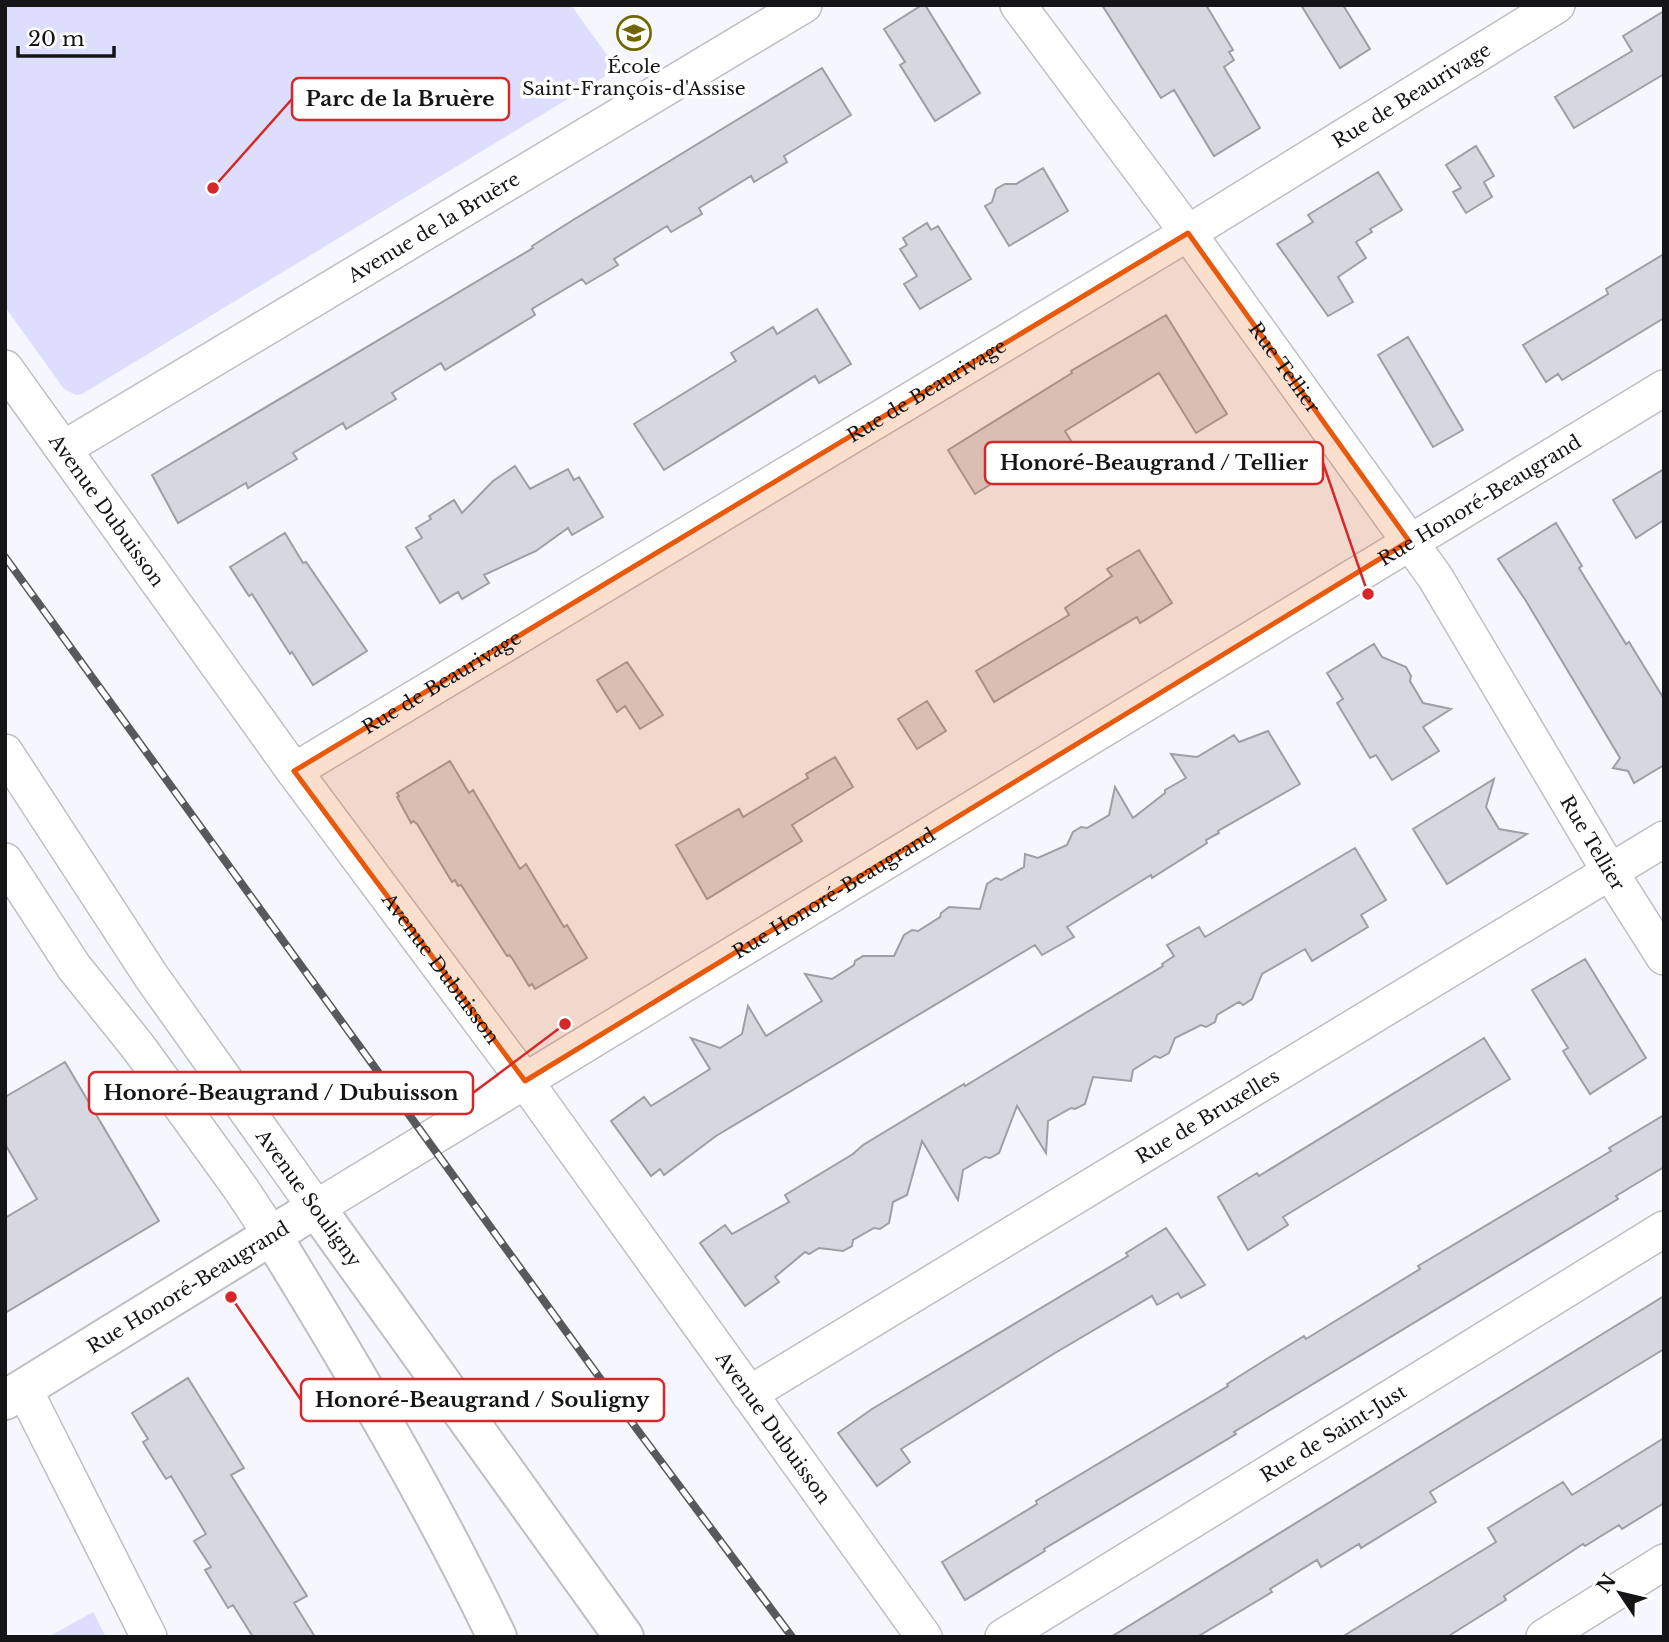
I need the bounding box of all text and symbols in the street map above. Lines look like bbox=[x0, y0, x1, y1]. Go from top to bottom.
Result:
scale bar bbox=[18, 14, 114, 58]
school or university icon: École Saint-François-d'Assise bbox=[615, 14, 653, 52]
text: 20 m bbox=[28, 26, 85, 52]
street label: Rue de Beaurivage bbox=[1328, 38, 1495, 153]
place label: École Saint-François-d'Assise bbox=[522, 55, 746, 100]
callout: Parc de la Bruère bbox=[292, 78, 509, 120]
text: Parc de la Bruère bbox=[305, 86, 495, 112]
street label: Avenue de la Bruère bbox=[343, 167, 524, 288]
street label: Rue Tellier bbox=[1244, 318, 1325, 418]
street label: Rue de Beaurivage bbox=[843, 334, 1010, 448]
street label: Avenue Dubuisson bbox=[44, 429, 169, 591]
street label: Rue Honoré-Beaugrand bbox=[1374, 430, 1586, 571]
callout: Honoré-Beaugrand / Tellier bbox=[985, 442, 1323, 484]
text: Honoré-Beaugrand / Tellier bbox=[1000, 450, 1309, 476]
street label: Rue de Beaurivage bbox=[358, 626, 525, 739]
street label: Rue Tellier bbox=[1555, 791, 1630, 895]
street label: Rue Honoré-Beaugrand bbox=[728, 823, 940, 964]
street label: Avenue Dubuisson bbox=[376, 888, 504, 1048]
street label: Rue de Bruxelles bbox=[1132, 1064, 1283, 1169]
callout: Honoré-Beaugrand / Dubuisson bbox=[89, 1072, 473, 1114]
text: Honoré-Beaugrand / Dubuisson bbox=[103, 1080, 459, 1106]
street label: Avenue Souligny bbox=[250, 1124, 366, 1271]
street label: Rue Honoré-Beaugrand bbox=[83, 1216, 294, 1358]
street label: Avenue Dubuisson bbox=[710, 1346, 836, 1508]
callout: Honoré-Beaugrand / Souligny bbox=[301, 1379, 664, 1421]
street label: Rue de Saint-Just bbox=[1256, 1379, 1411, 1487]
text: Honoré-Beaugrand / Souligny bbox=[315, 1387, 650, 1413]
north arrow bbox=[1585, 1558, 1655, 1628]
text: N bbox=[1592, 1570, 1621, 1597]

